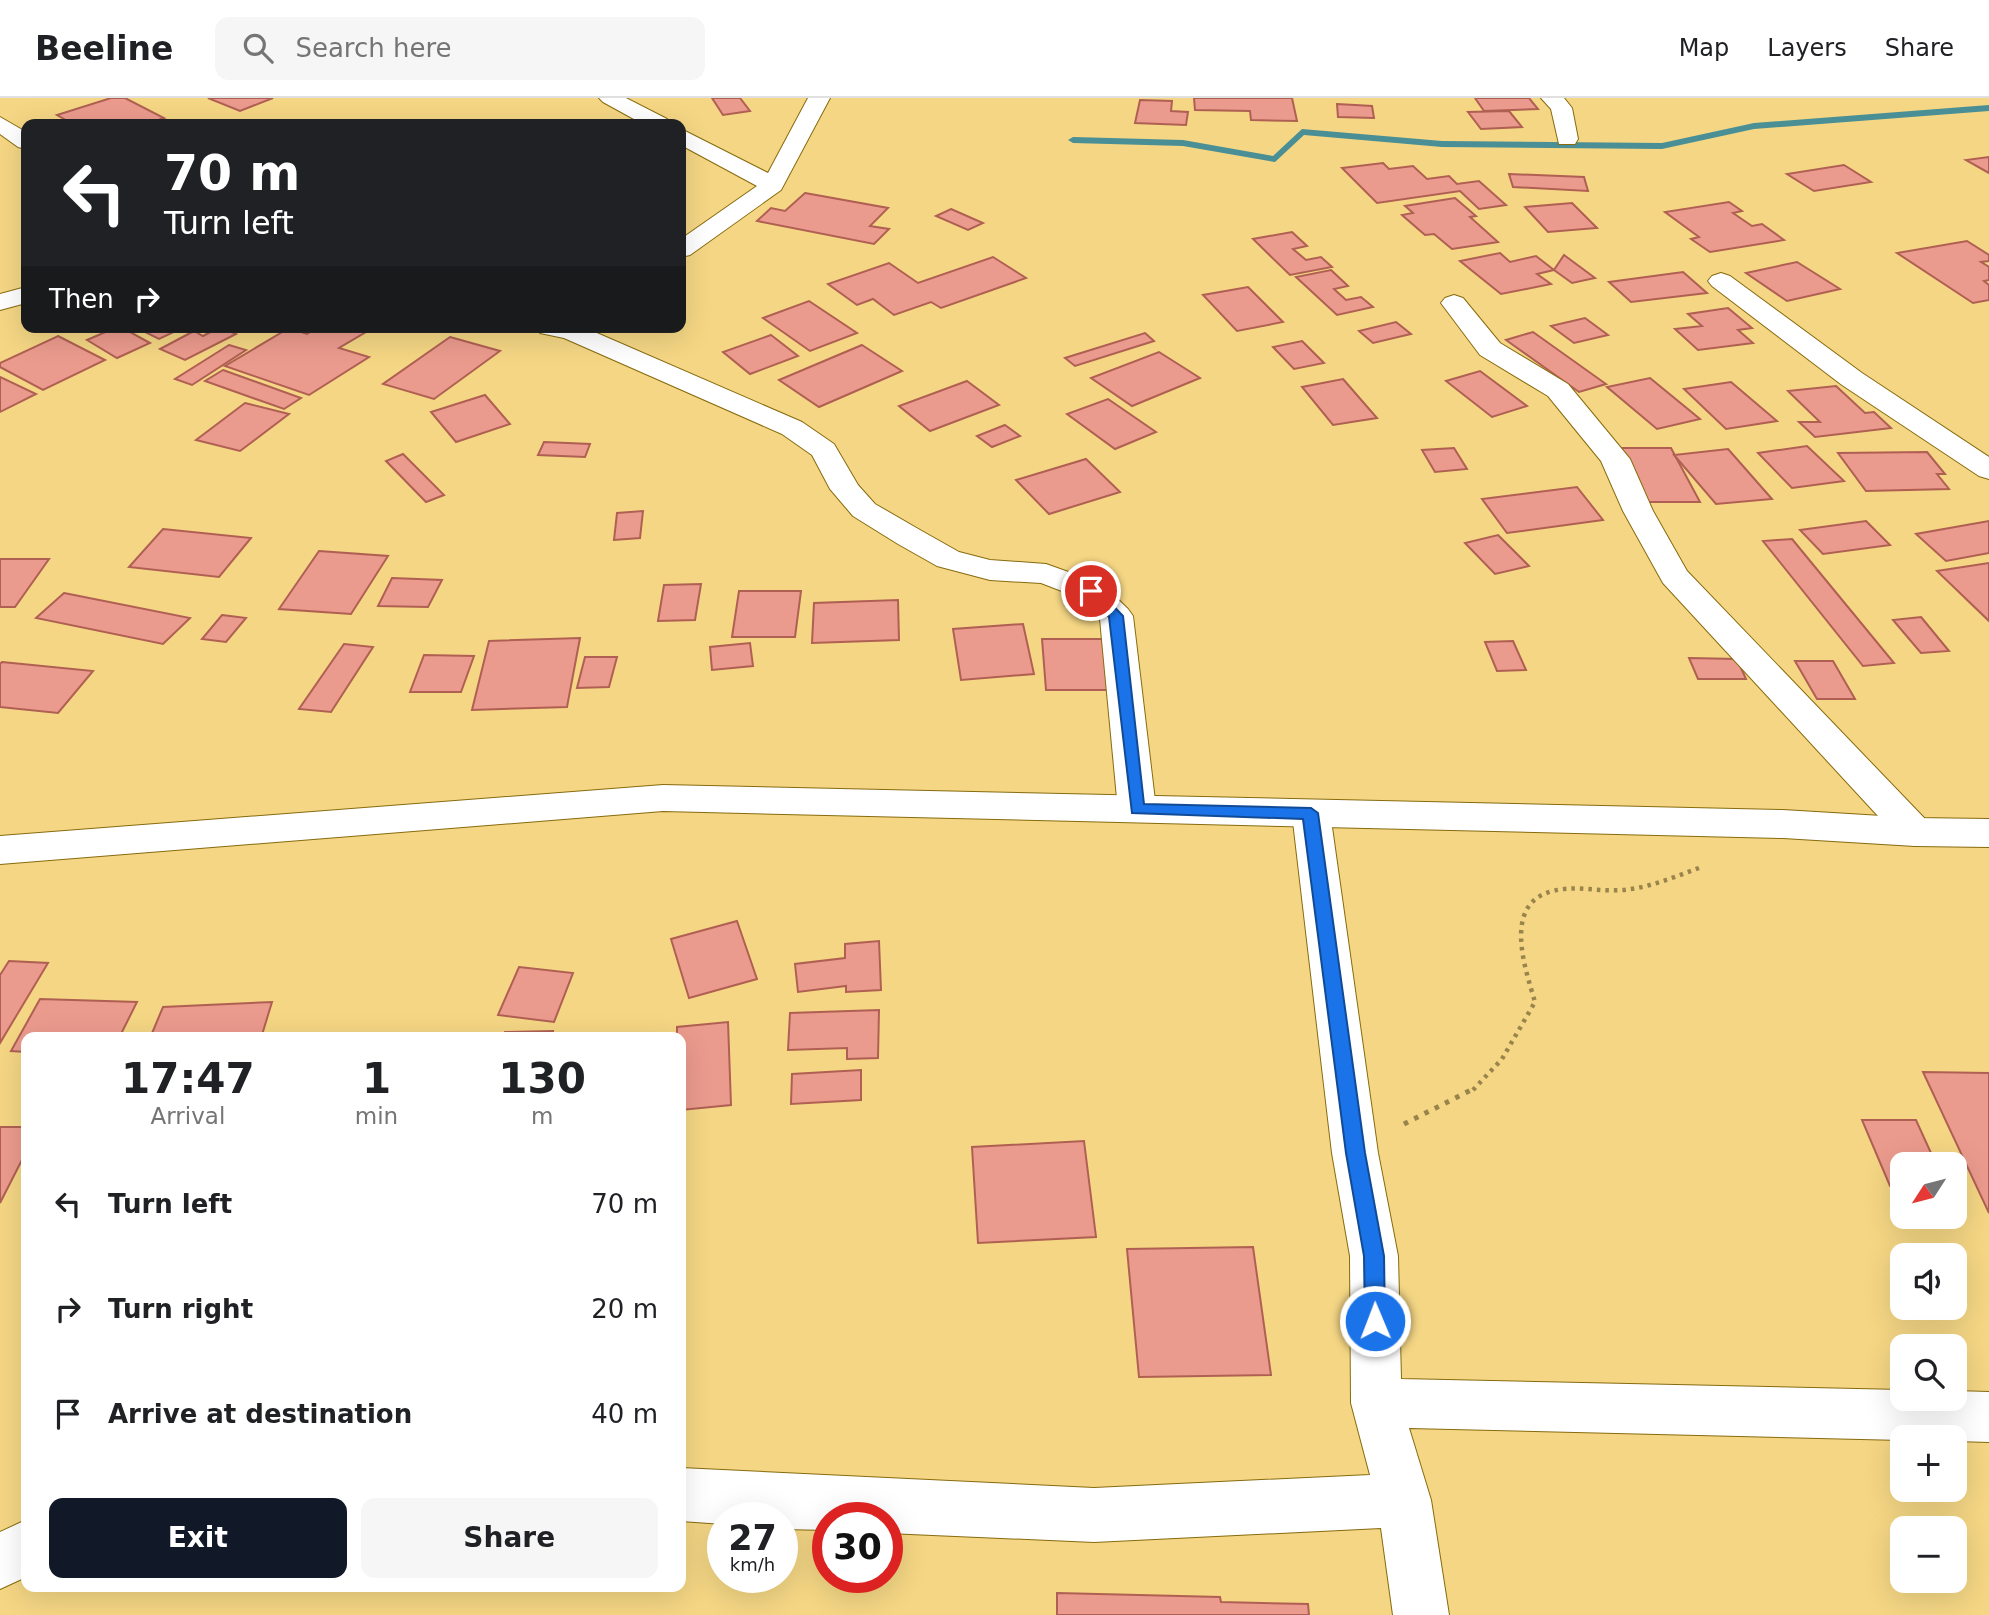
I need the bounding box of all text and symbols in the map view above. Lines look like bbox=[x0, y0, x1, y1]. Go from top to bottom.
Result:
search box bbox=[215, 17, 705, 80]
text: Beeline bbox=[35, 29, 173, 68]
icon: search bbox=[239, 29, 277, 67]
text: Search here bbox=[295, 33, 452, 63]
text: Map bbox=[1679, 34, 1729, 62]
text: Layers bbox=[1767, 34, 1847, 62]
text: Share bbox=[1885, 34, 1954, 62]
text: 70 m bbox=[164, 145, 300, 202]
icon: left bbox=[49, 147, 140, 238]
text: Turn left bbox=[164, 204, 294, 242]
icon: right bbox=[128, 280, 166, 318]
text: Then bbox=[49, 284, 114, 314]
pin bbox=[1061, 561, 1121, 621]
icon: arrive bbox=[1072, 572, 1110, 610]
text: 17:47 bbox=[121, 1054, 255, 1103]
text: 1 bbox=[362, 1054, 391, 1103]
text: 130 bbox=[498, 1054, 586, 1103]
text: Arrival bbox=[151, 1103, 225, 1129]
text: min bbox=[355, 1103, 398, 1129]
text: m bbox=[531, 1103, 553, 1129]
north arrow bbox=[1890, 1152, 1967, 1228]
map controls bbox=[1890, 1152, 1967, 1593]
icon: left bbox=[49, 1185, 87, 1223]
text: Turn left bbox=[108, 1189, 232, 1219]
text: 70 m bbox=[591, 1189, 658, 1219]
button: sound bbox=[1890, 1243, 1967, 1320]
position arrow bbox=[1338, 1284, 1412, 1358]
icon: right bbox=[49, 1290, 87, 1328]
text: Turn right bbox=[108, 1294, 253, 1324]
text: 20 m bbox=[591, 1294, 658, 1324]
button: search bbox=[1890, 1334, 1967, 1411]
icon: arrive bbox=[49, 1395, 87, 1433]
text: Arrive at destination bbox=[108, 1399, 412, 1429]
text: 40 m bbox=[591, 1399, 658, 1429]
button: + bbox=[1890, 1425, 1967, 1502]
button: Exit bbox=[49, 1498, 347, 1578]
button: Share bbox=[361, 1498, 658, 1578]
speed limit sign: 30 bbox=[812, 1502, 903, 1593]
button: − bbox=[1890, 1516, 1967, 1593]
text: 27 bbox=[728, 1518, 777, 1558]
text: km/h bbox=[730, 1554, 775, 1575]

